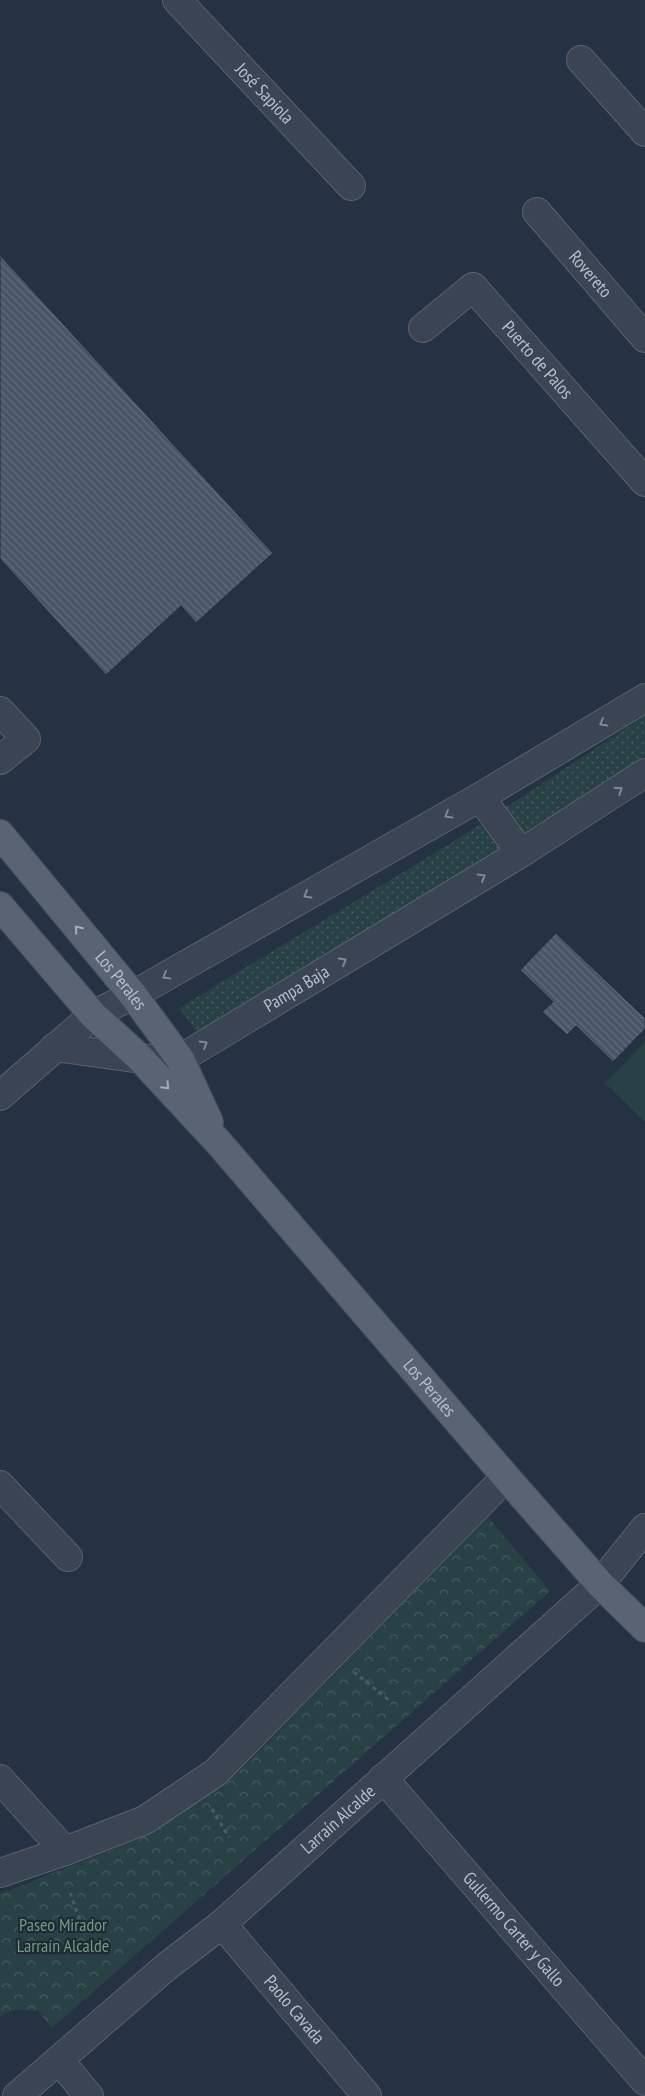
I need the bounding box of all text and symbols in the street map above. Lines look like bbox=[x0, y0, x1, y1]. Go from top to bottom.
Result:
street label: José Sapiola bbox=[230, 57, 299, 129]
street label: Rovereto bbox=[564, 246, 617, 302]
street label: Puerto de Palos bbox=[497, 316, 578, 404]
one-way arrow bbox=[600, 717, 609, 727]
one-way arrow bbox=[614, 787, 623, 796]
one-way arrow bbox=[445, 808, 454, 818]
one-way arrow bbox=[477, 873, 486, 883]
one-way arrow bbox=[304, 889, 313, 899]
one-way arrow bbox=[75, 925, 84, 934]
street label: Los Perales bbox=[90, 946, 152, 1014]
one-way arrow bbox=[337, 957, 346, 967]
street label: Pampa Baja bbox=[259, 960, 333, 1017]
one-way arrow bbox=[162, 970, 171, 980]
one-way arrow bbox=[198, 1041, 207, 1051]
one-way arrow bbox=[160, 1080, 169, 1089]
street label: Los Perales bbox=[399, 1354, 461, 1421]
street label: Larraín Alcalde bbox=[296, 1780, 380, 1859]
street label: Gullermo Carter y Gallo bbox=[458, 1867, 570, 1991]
park label: Paseo Mirador Larraín Alcalde bbox=[17, 1913, 109, 1957]
street label: Paolo Cavada bbox=[259, 1970, 330, 2048]

